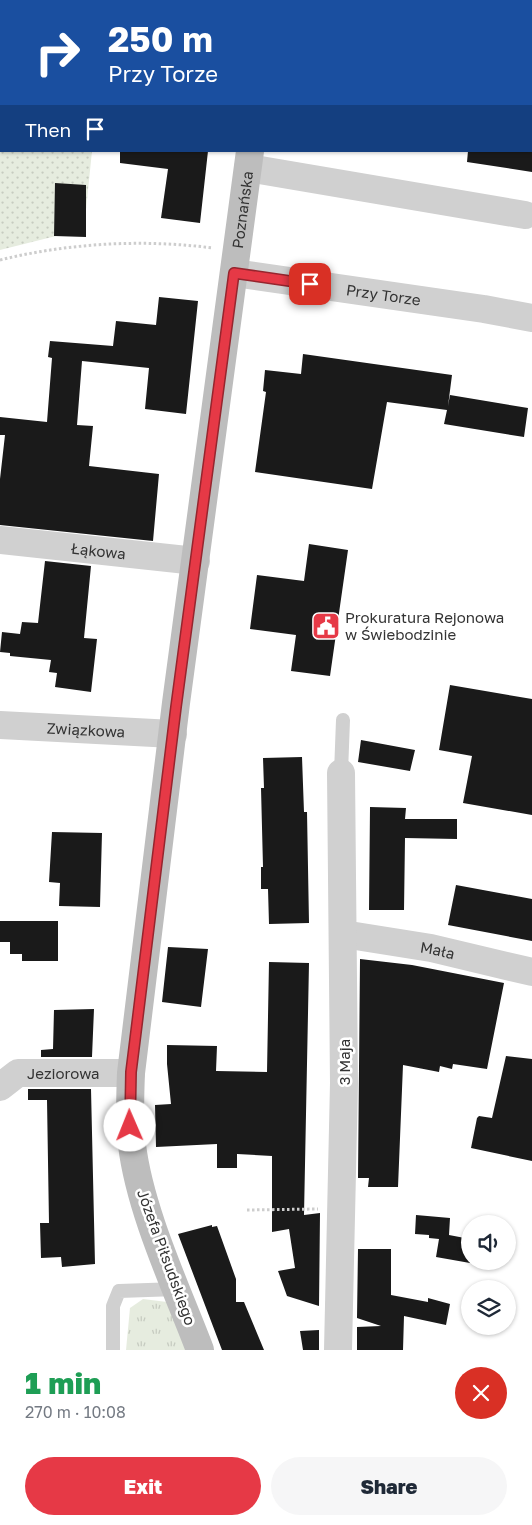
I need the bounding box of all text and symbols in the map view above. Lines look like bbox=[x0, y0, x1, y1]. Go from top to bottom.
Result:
text: 250 m bbox=[108, 18, 213, 60]
icon: right bbox=[25, 20, 90, 85]
text: Przy Torze bbox=[108, 60, 218, 87]
icon: arrive bbox=[81, 115, 109, 143]
text: Then bbox=[25, 118, 71, 141]
street label: Poznańska bbox=[228, 170, 256, 250]
pin bbox=[289, 263, 331, 305]
icon: arrive bbox=[296, 270, 324, 298]
street label: Przy Torze bbox=[345, 280, 422, 309]
street label: Łąkowa bbox=[70, 539, 127, 562]
place label: Prokuratura Rejonowa w Świebodzinie bbox=[345, 608, 504, 643]
public building icon: Prokuratura Rejonowa w Świebodzinie bbox=[311, 611, 341, 641]
street label: Związkowa bbox=[46, 718, 126, 740]
street label: Mała bbox=[419, 937, 457, 962]
street label: 3 Maja bbox=[335, 1039, 353, 1085]
street label: Jeziorowa bbox=[27, 1064, 100, 1082]
position arrow bbox=[103, 1099, 155, 1151]
street label: Józefa Piłsudskiego bbox=[134, 1186, 200, 1328]
map controls bbox=[461, 1215, 516, 1335]
button: sound bbox=[461, 1215, 516, 1270]
button: layers bbox=[461, 1280, 516, 1335]
text: 1 min bbox=[25, 1365, 101, 1401]
button: close bbox=[455, 1367, 507, 1419]
text: 270 m · 10:08 bbox=[25, 1402, 126, 1422]
button: Exit bbox=[25, 1457, 261, 1515]
button: Share bbox=[271, 1457, 507, 1515]

